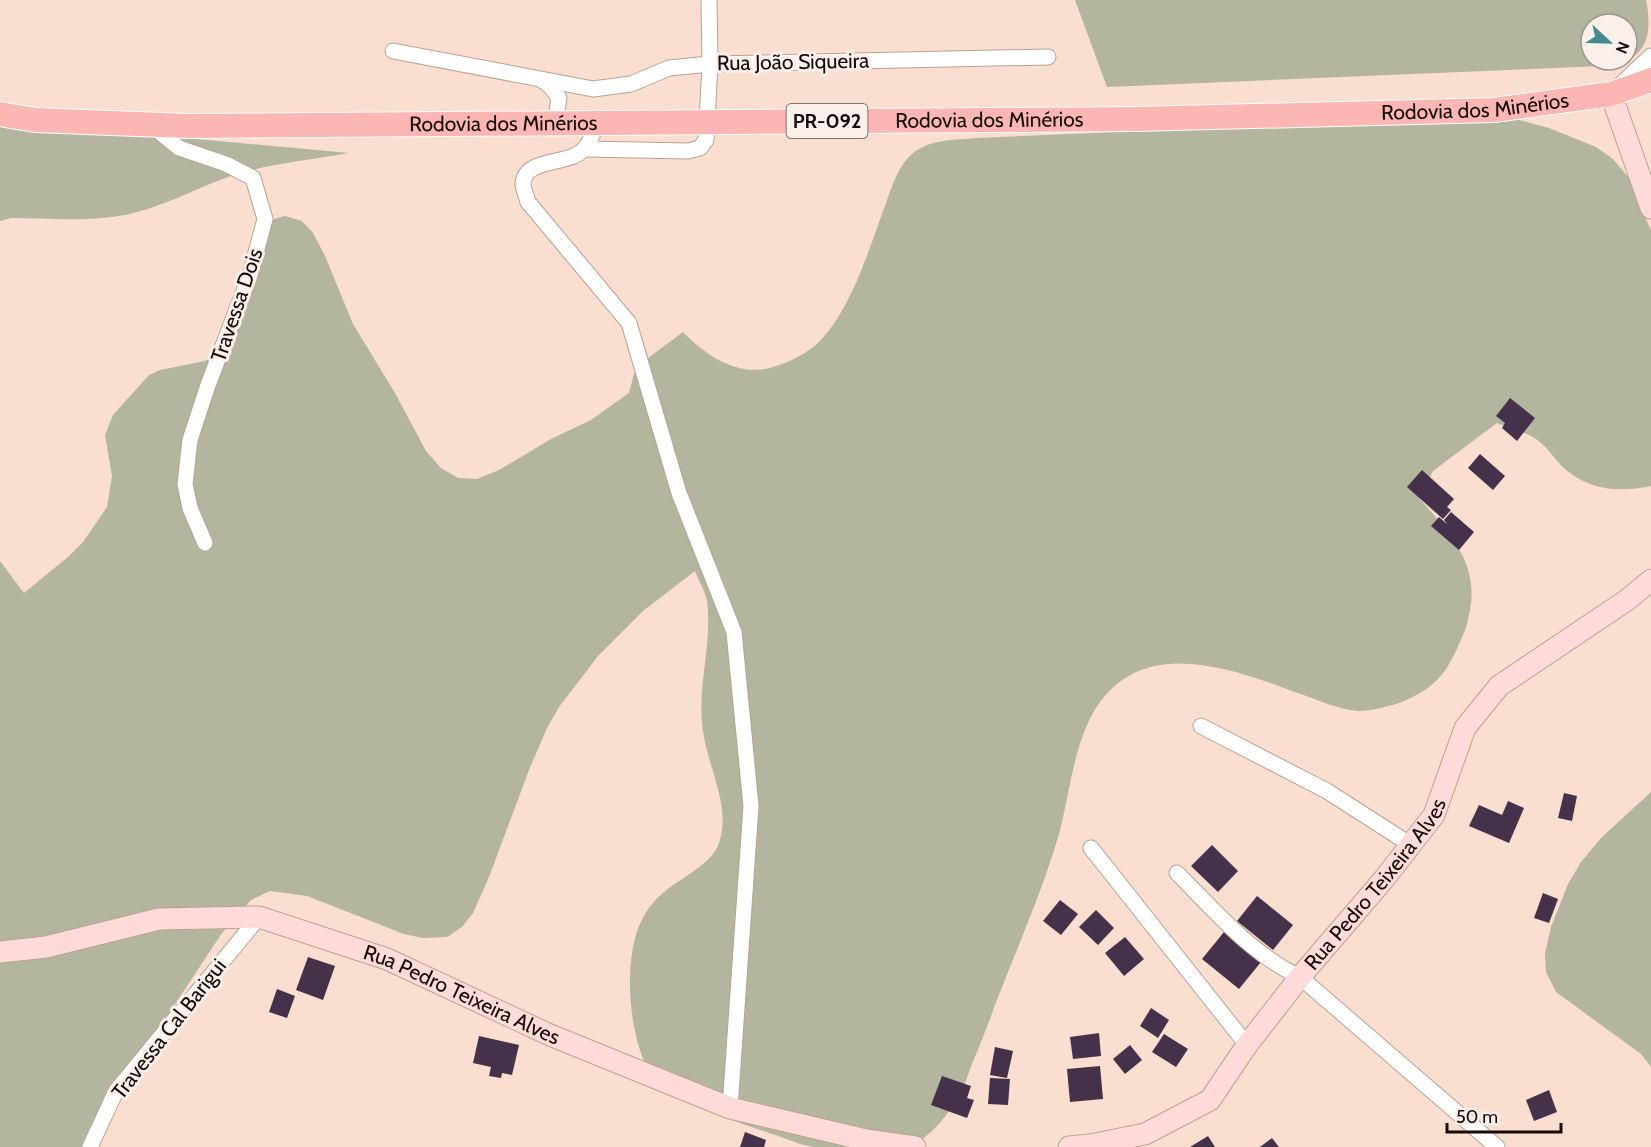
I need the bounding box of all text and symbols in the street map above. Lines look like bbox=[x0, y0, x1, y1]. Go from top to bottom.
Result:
north arrow bbox=[1579, 12, 1639, 72]
text: N bbox=[1612, 39, 1633, 56]
street label: Rua João Siqueira bbox=[717, 48, 869, 75]
street label: Rodovia dos Minérios bbox=[1381, 87, 1571, 125]
road number: PR-092 bbox=[786, 104, 868, 138]
street label: Rodovia dos Minérios bbox=[895, 106, 1084, 133]
street label: Rodovia dos Minérios bbox=[409, 110, 598, 136]
street label: Travessa Dois bbox=[205, 244, 268, 365]
street label: Rua Pedro Teixeira Alves bbox=[1299, 795, 1451, 975]
street label: Rua Pedro Teixeira Alves bbox=[360, 939, 564, 1050]
street label: Travessa Cal Barigui bbox=[106, 954, 231, 1104]
scale bar bbox=[1447, 1096, 1561, 1134]
text: 50 m bbox=[1456, 1106, 1498, 1128]

